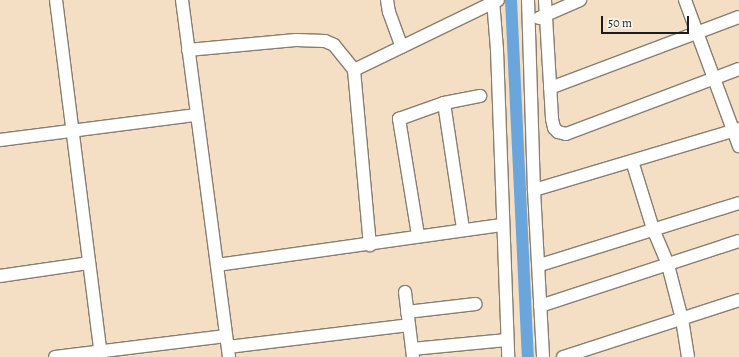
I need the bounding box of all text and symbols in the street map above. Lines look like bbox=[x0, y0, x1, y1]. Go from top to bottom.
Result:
scale bar bbox=[603, 8, 691, 34]
text: 50 m bbox=[608, 15, 632, 31]

